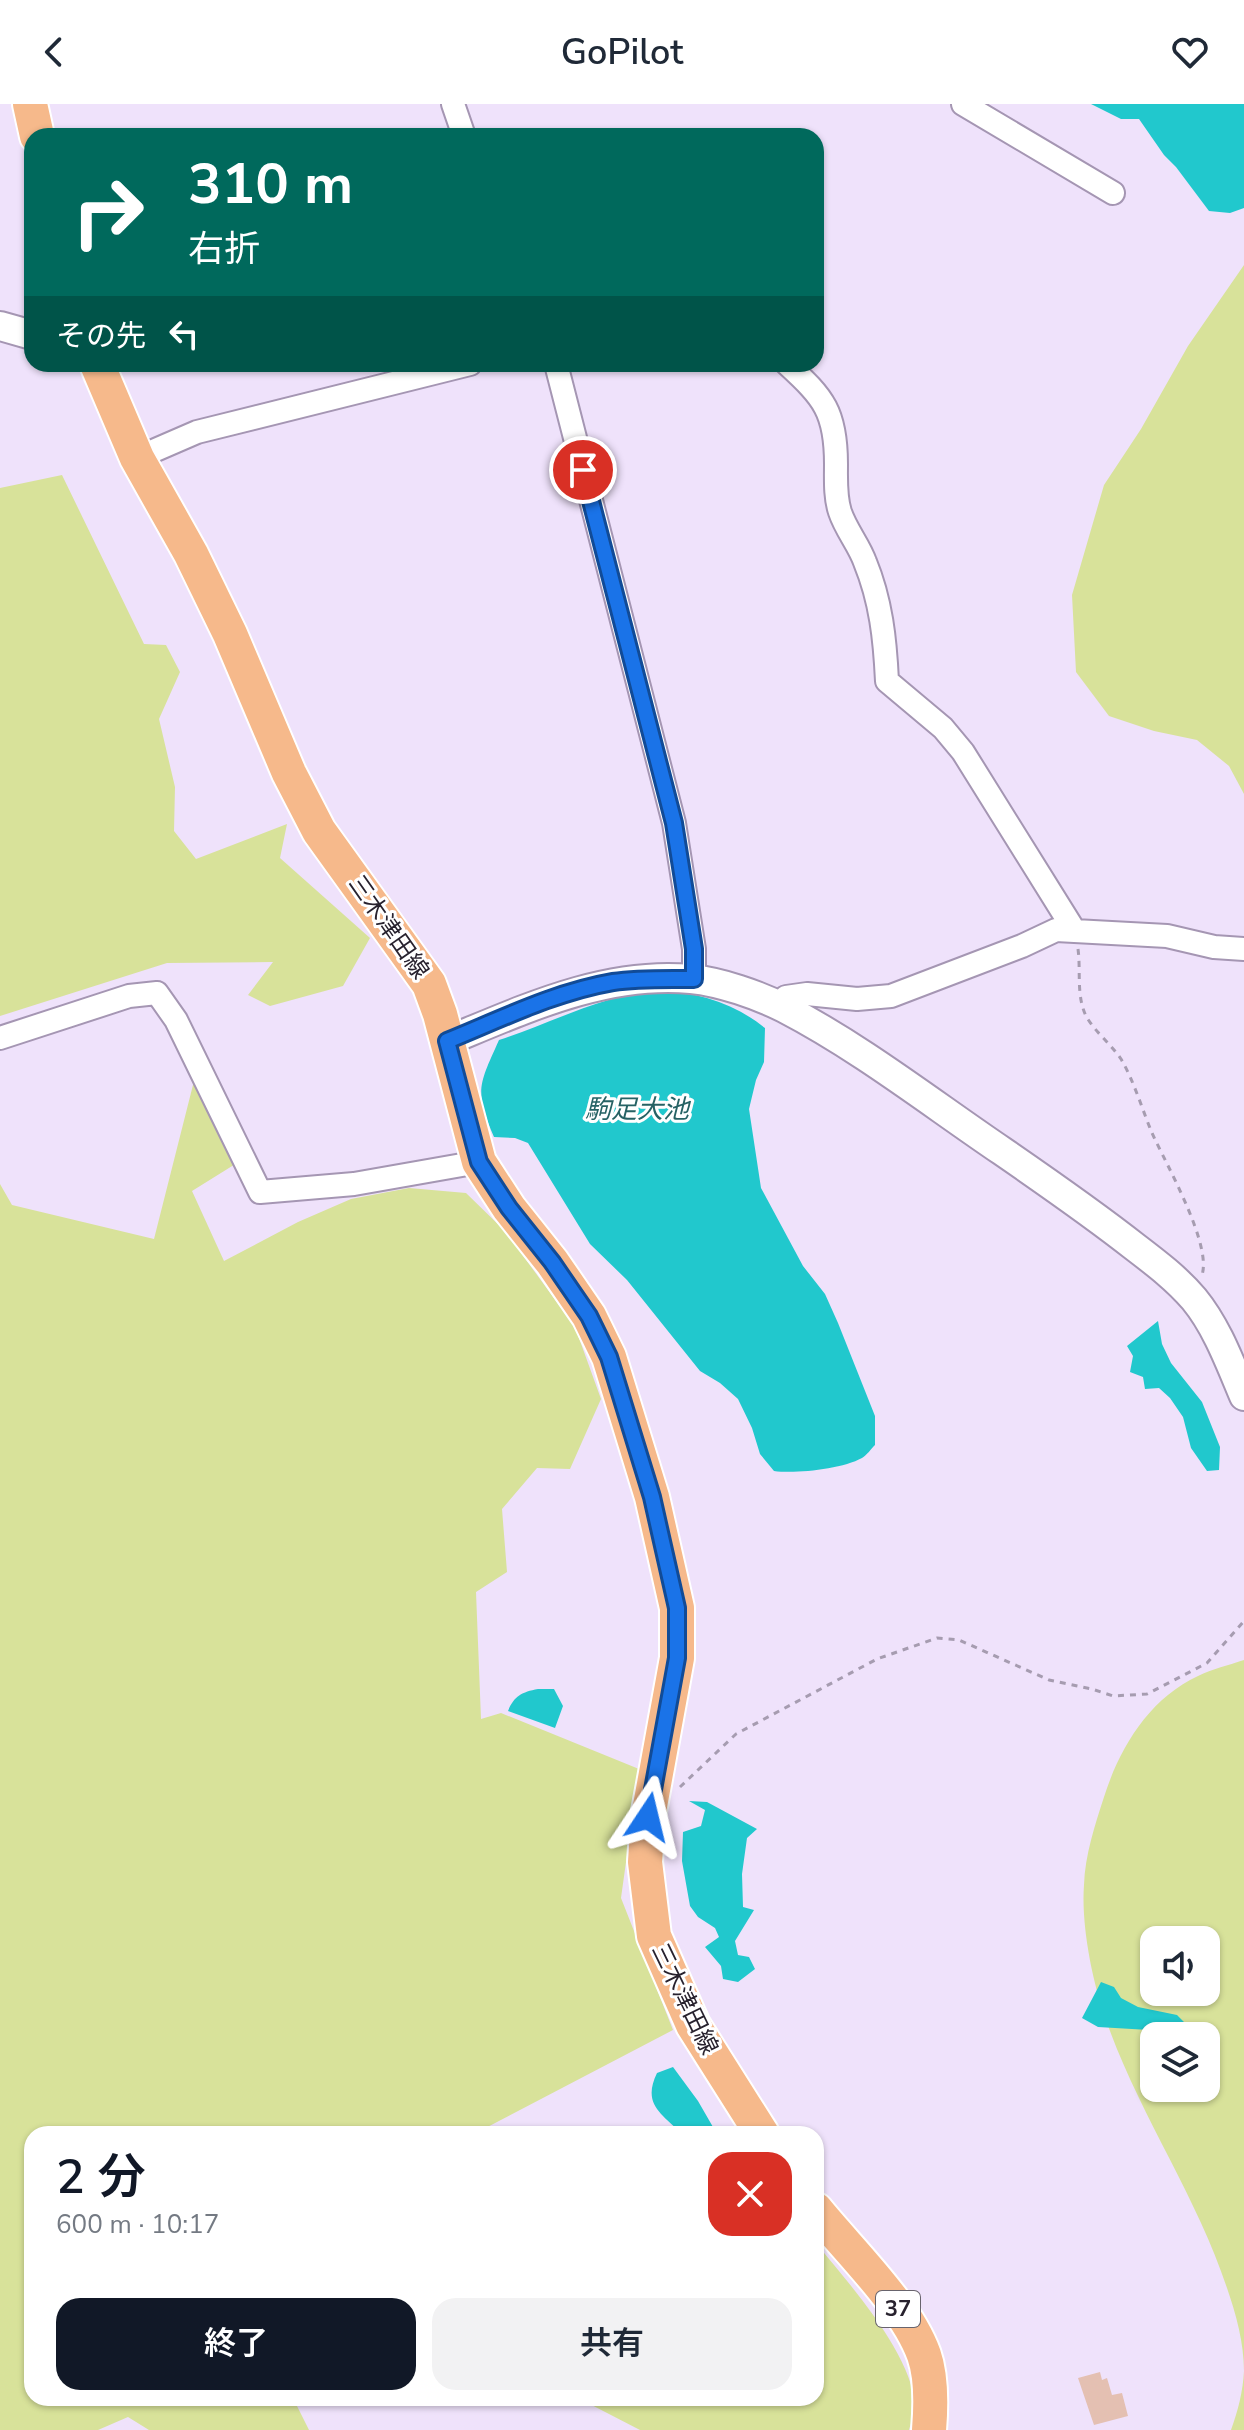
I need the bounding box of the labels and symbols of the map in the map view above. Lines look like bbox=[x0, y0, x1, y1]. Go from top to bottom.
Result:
pin bbox=[549, 436, 617, 504]
street label: 三木津田線 bbox=[341, 869, 437, 985]
water label: 駒足大池 bbox=[585, 1092, 692, 1127]
position arrow bbox=[606, 1775, 690, 1859]
street label: 三木津田線 bbox=[644, 1938, 726, 2060]
road number: 37 bbox=[876, 2291, 920, 2327]

